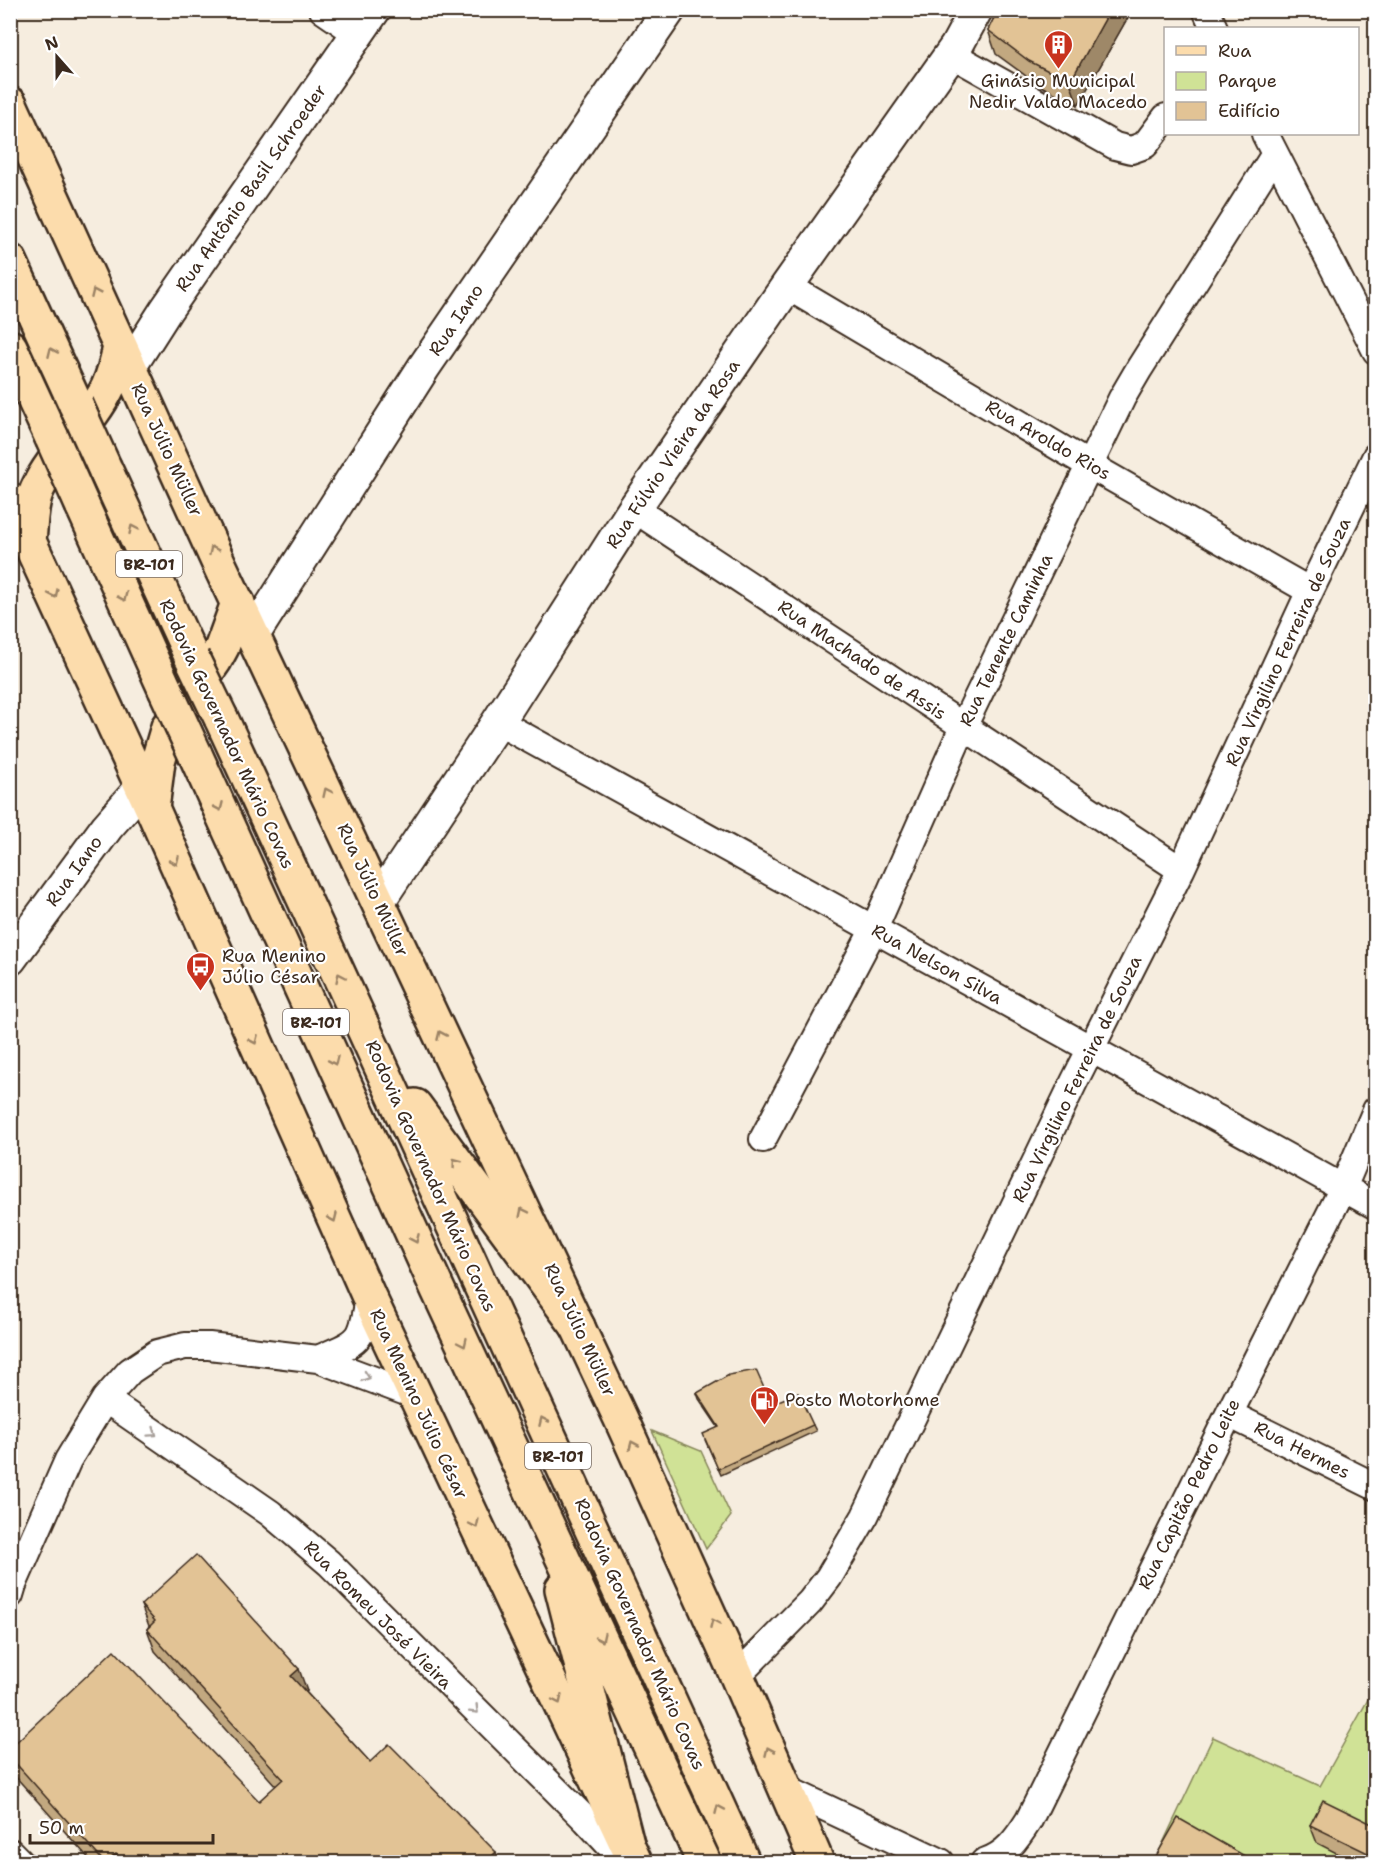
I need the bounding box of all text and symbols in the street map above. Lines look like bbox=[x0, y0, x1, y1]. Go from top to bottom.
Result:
north arrow bbox=[27, 27, 87, 87]
legend bbox=[1164, 27, 1359, 135]
building icon: Ginásio Municipal Nedir Valdo Macedo bbox=[1042, 28, 1074, 70]
text: N bbox=[42, 31, 61, 56]
text: Rua bbox=[1218, 39, 1251, 63]
place label: Ginásio Municipal Nedir Valdo Macedo bbox=[969, 69, 1147, 114]
text: Parque bbox=[1218, 69, 1277, 93]
street label: Rua Antônio Basil Schroeder bbox=[170, 79, 332, 297]
text: Edifício bbox=[1218, 99, 1280, 123]
street label: Rua Iano bbox=[423, 279, 489, 361]
one-way arrow bbox=[91, 289, 103, 300]
one-way arrow bbox=[47, 347, 59, 358]
street label: Rua Fúlvio Vieira da Rosa bbox=[601, 355, 745, 553]
street label: Rua Júlio Müller bbox=[126, 379, 208, 521]
street label: Rua Aroldo Rios bbox=[981, 394, 1115, 486]
street label: Rua Virgilino Ferreira de Souza bbox=[1220, 514, 1356, 770]
one-way arrow bbox=[128, 524, 140, 535]
one-way arrow bbox=[208, 546, 220, 557]
street label: Rua Tenente Caminha bbox=[954, 550, 1058, 730]
road number: BR-101 bbox=[116, 551, 182, 577]
one-way arrow bbox=[46, 587, 58, 598]
one-way arrow bbox=[116, 590, 128, 601]
street label: Rodovia Governador Mário Covas bbox=[154, 595, 300, 873]
street label: Rua Machado de Assis bbox=[773, 595, 951, 725]
one-way arrow bbox=[322, 788, 334, 799]
one-way arrow bbox=[212, 801, 224, 812]
street label: Rua Júlio Müller bbox=[332, 819, 414, 961]
street label: Rua Iano bbox=[40, 831, 108, 911]
one-way arrow bbox=[167, 855, 179, 866]
street label: Rua Nelson Silva bbox=[867, 918, 1007, 1010]
place label: Rua Menino Júlio César bbox=[222, 944, 326, 989]
bus stop icon: Rua Menino Júlio César bbox=[185, 950, 217, 992]
street label: Rua Virgilino Ferreira de Souza bbox=[1007, 952, 1147, 1206]
one-way arrow bbox=[335, 972, 347, 983]
road number: BR-101 bbox=[283, 1009, 349, 1035]
one-way arrow bbox=[437, 1030, 449, 1041]
one-way arrow bbox=[247, 1033, 259, 1044]
street label: Rodovia Governador Mário Covas bbox=[360, 1036, 502, 1316]
one-way arrow bbox=[327, 1055, 339, 1066]
one-way arrow bbox=[452, 1158, 463, 1169]
one-way arrow bbox=[519, 1207, 531, 1218]
one-way arrow bbox=[326, 1211, 338, 1222]
one-way arrow bbox=[407, 1232, 419, 1243]
street label: Rua Júlio Müller bbox=[539, 1259, 621, 1401]
street label: Rua Menino Júlio César bbox=[364, 1305, 474, 1503]
one-way arrow bbox=[456, 1337, 468, 1348]
one-way arrow bbox=[360, 1370, 371, 1383]
fuel station icon: Posto Motorhome bbox=[748, 1384, 780, 1426]
place label: Posto Motorhome bbox=[785, 1388, 940, 1412]
street label: Rua Capitão Pedro Leite bbox=[1132, 1395, 1246, 1593]
street label: Rua Hermes bbox=[1250, 1416, 1354, 1484]
one-way arrow bbox=[538, 1417, 550, 1428]
one-way arrow bbox=[147, 1426, 158, 1437]
one-way arrow bbox=[629, 1440, 641, 1451]
road number: BR-101 bbox=[525, 1443, 591, 1469]
street label: Rodovia Governador Mário Covas bbox=[569, 1494, 711, 1774]
one-way arrow bbox=[467, 1517, 479, 1528]
street label: Rua Romeu José Vieira bbox=[299, 1536, 457, 1694]
one-way arrow bbox=[709, 1618, 721, 1629]
one-way arrow bbox=[593, 1632, 605, 1643]
one-way arrow bbox=[551, 1693, 563, 1704]
one-way arrow bbox=[468, 1703, 478, 1714]
one-way arrow bbox=[764, 1746, 776, 1757]
one-way arrow bbox=[715, 1805, 727, 1816]
scale bar bbox=[30, 1807, 213, 1845]
text: 50 m bbox=[39, 1816, 84, 1840]

